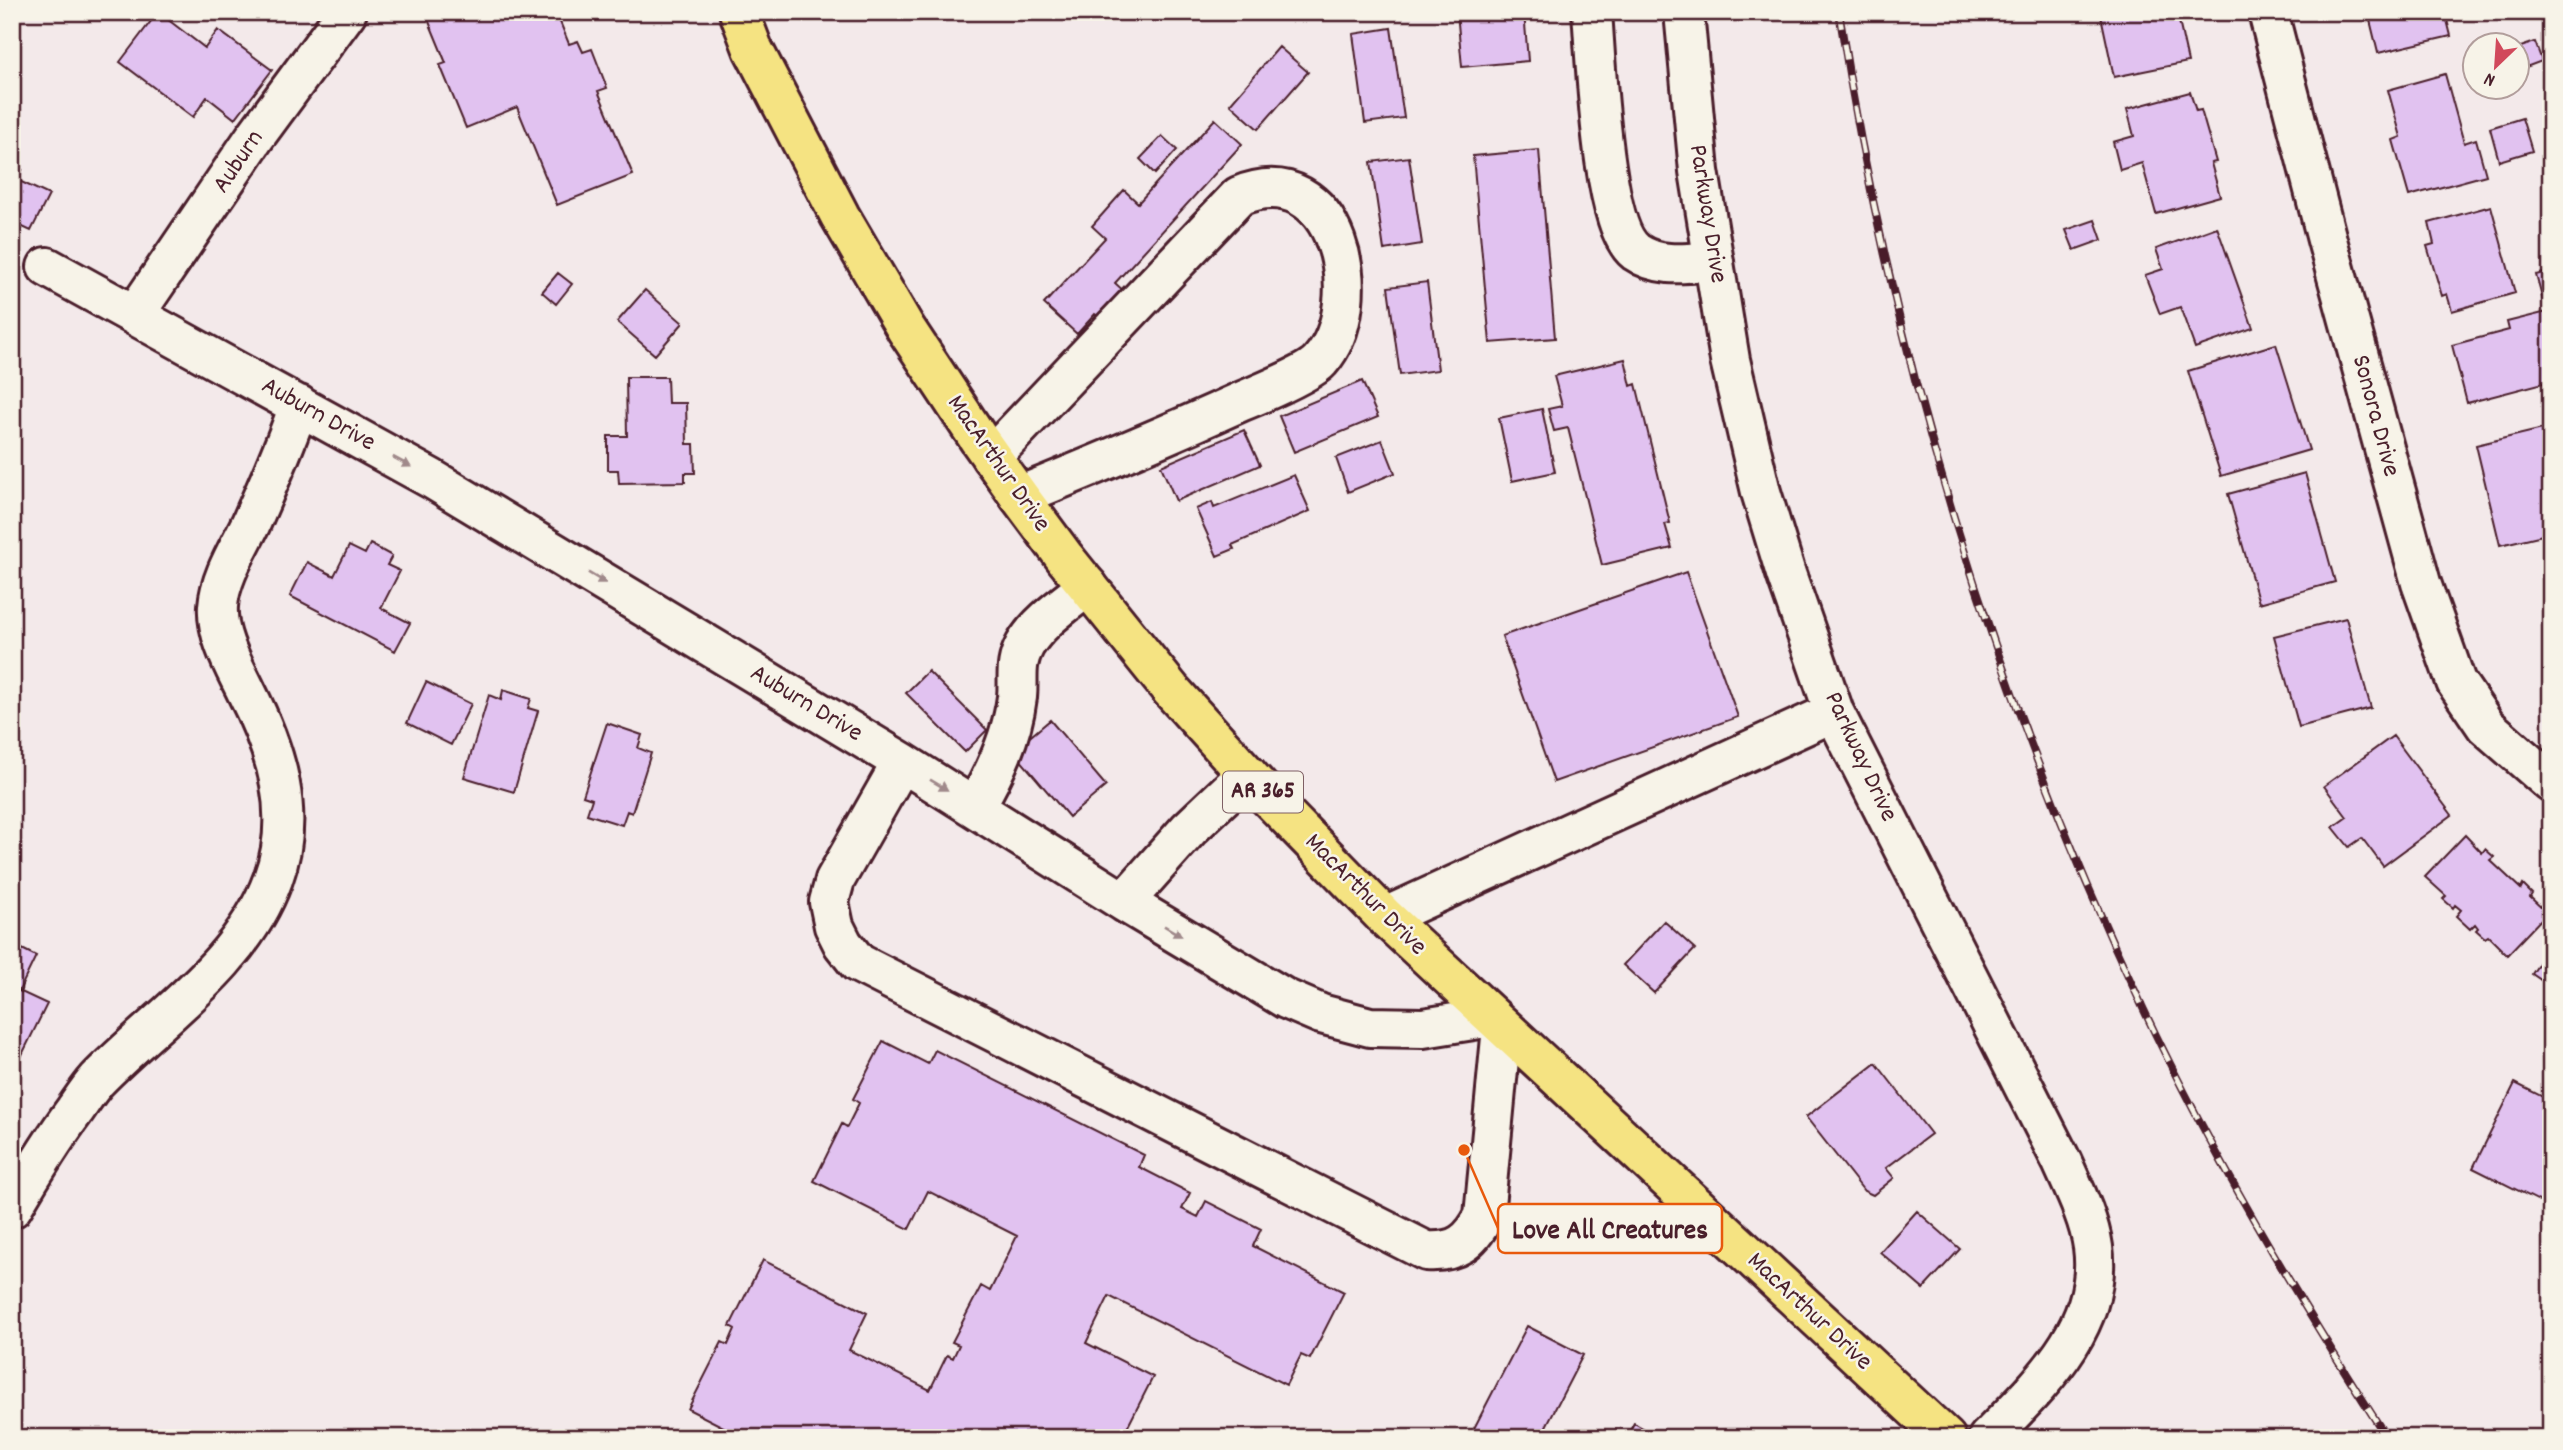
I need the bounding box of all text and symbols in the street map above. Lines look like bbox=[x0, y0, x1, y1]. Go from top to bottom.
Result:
north arrow bbox=[2462, 32, 2532, 102]
text: N bbox=[2480, 64, 2500, 92]
street label: Auburn bbox=[204, 123, 274, 201]
street label: Parkway Drive bbox=[1678, 142, 1736, 286]
street label: Sonora Drive bbox=[2341, 351, 2409, 481]
street label: Auburn Drive bbox=[254, 368, 382, 462]
street label: MacArthur Drive bbox=[937, 388, 1059, 540]
one-way arrow bbox=[392, 456, 412, 468]
one-way arrow bbox=[588, 572, 607, 585]
street label: Auburn Drive bbox=[743, 656, 869, 752]
street label: Parkway Drive bbox=[1814, 686, 1906, 828]
road number: AR 365 bbox=[1223, 772, 1303, 812]
one-way arrow bbox=[929, 778, 948, 791]
street label: MacArthur Drive bbox=[1295, 825, 1435, 965]
one-way arrow bbox=[1164, 925, 1183, 938]
callout: Love All Creatures bbox=[1498, 1204, 1722, 1253]
text: Love All Creatures bbox=[1512, 1213, 1708, 1253]
street label: MacArthur Drive bbox=[1738, 1244, 1880, 1380]

